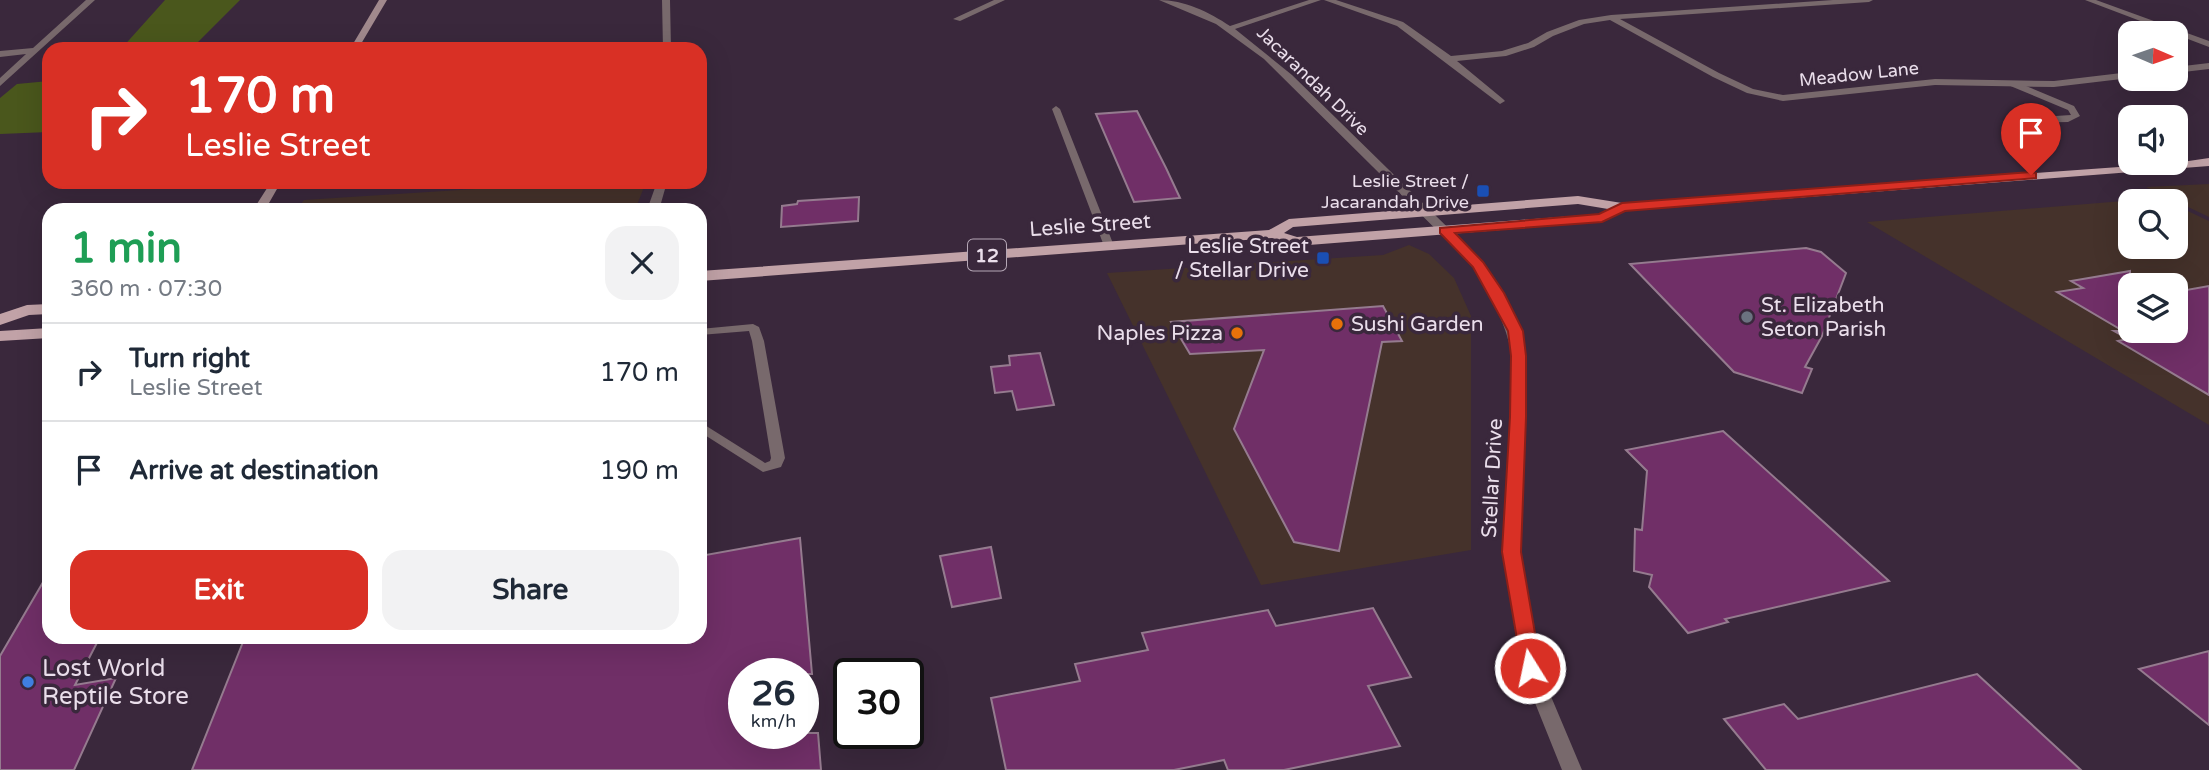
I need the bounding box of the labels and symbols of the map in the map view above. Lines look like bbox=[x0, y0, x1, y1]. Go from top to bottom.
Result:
north arrow bbox=[2118, 21, 2188, 91]
street label: Jacarandah Drive bbox=[1252, 22, 1374, 140]
street label: Meadow Lane bbox=[1798, 57, 1920, 91]
pin bbox=[2001, 103, 2061, 175]
place label: Leslie Street / Jacarandah Drive bbox=[1321, 170, 1469, 213]
marker: Leslie Street / Jacarandah Drive bbox=[1475, 183, 1491, 199]
street label: Leslie Street bbox=[1028, 209, 1152, 242]
place label: Leslie Street / Stellar Drive bbox=[1175, 234, 1309, 283]
road number: 12 bbox=[968, 240, 1006, 270]
marker: Leslie Street / Stellar Drive bbox=[1315, 250, 1331, 266]
place label: St. Elizabeth Seton Parish bbox=[1761, 293, 1886, 342]
marker: St. Elizabeth Seton Parish bbox=[1739, 309, 1755, 325]
place label: Sushi Garden bbox=[1351, 312, 1483, 337]
marker: Sushi Garden bbox=[1329, 316, 1345, 332]
place label: Naples Pizza bbox=[1097, 321, 1223, 346]
marker: Naples Pizza bbox=[1229, 325, 1245, 341]
street label: Stellar Drive bbox=[1477, 417, 1508, 538]
position arrow bbox=[1493, 631, 1567, 705]
place label: Lost World Reptile Store bbox=[42, 654, 189, 711]
speed limit sign: 30 bbox=[833, 658, 924, 749]
marker: Lost World Reptile Store bbox=[20, 674, 36, 690]

